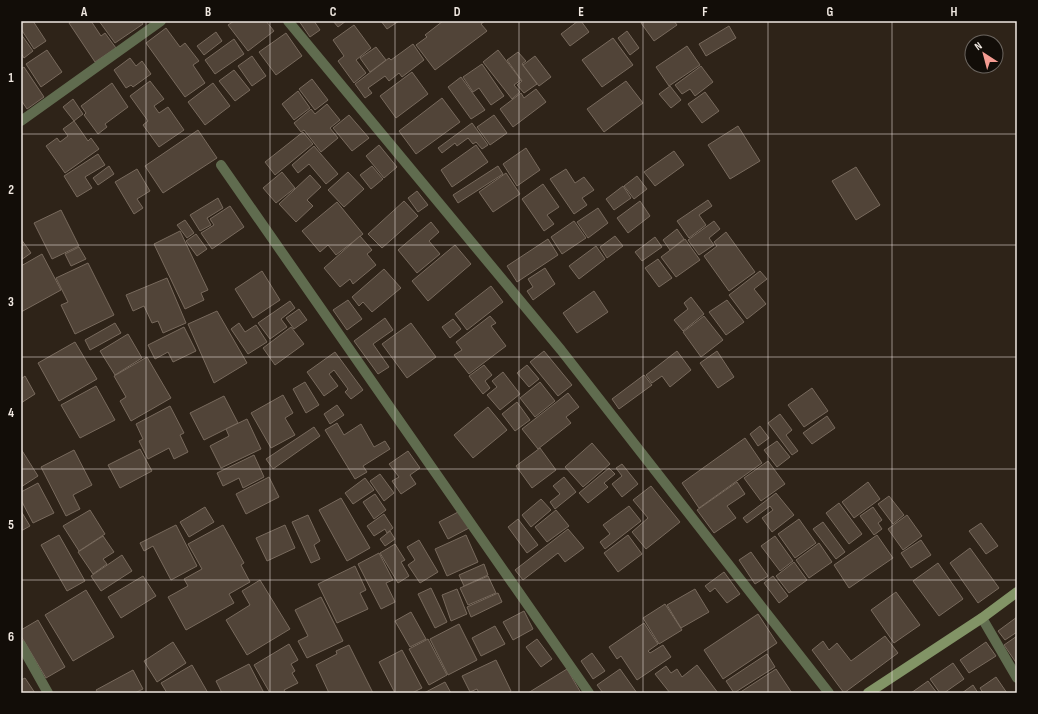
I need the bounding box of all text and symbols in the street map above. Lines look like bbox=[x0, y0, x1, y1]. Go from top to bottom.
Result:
text: A bbox=[80, 4, 88, 20]
text: B bbox=[205, 4, 211, 20]
text: C bbox=[330, 4, 337, 20]
text: D bbox=[454, 4, 461, 20]
text: E bbox=[578, 4, 584, 20]
text: F bbox=[702, 4, 708, 20]
text: G bbox=[827, 4, 834, 20]
text: H bbox=[951, 4, 958, 20]
north arrow bbox=[964, 34, 1004, 74]
text: N bbox=[972, 39, 985, 53]
text: 1 bbox=[8, 70, 14, 86]
text: 2 bbox=[8, 182, 14, 198]
text: 3 bbox=[8, 294, 14, 310]
text: 4 bbox=[8, 405, 14, 421]
text: 5 bbox=[8, 517, 14, 533]
text: 6 bbox=[8, 629, 14, 645]

